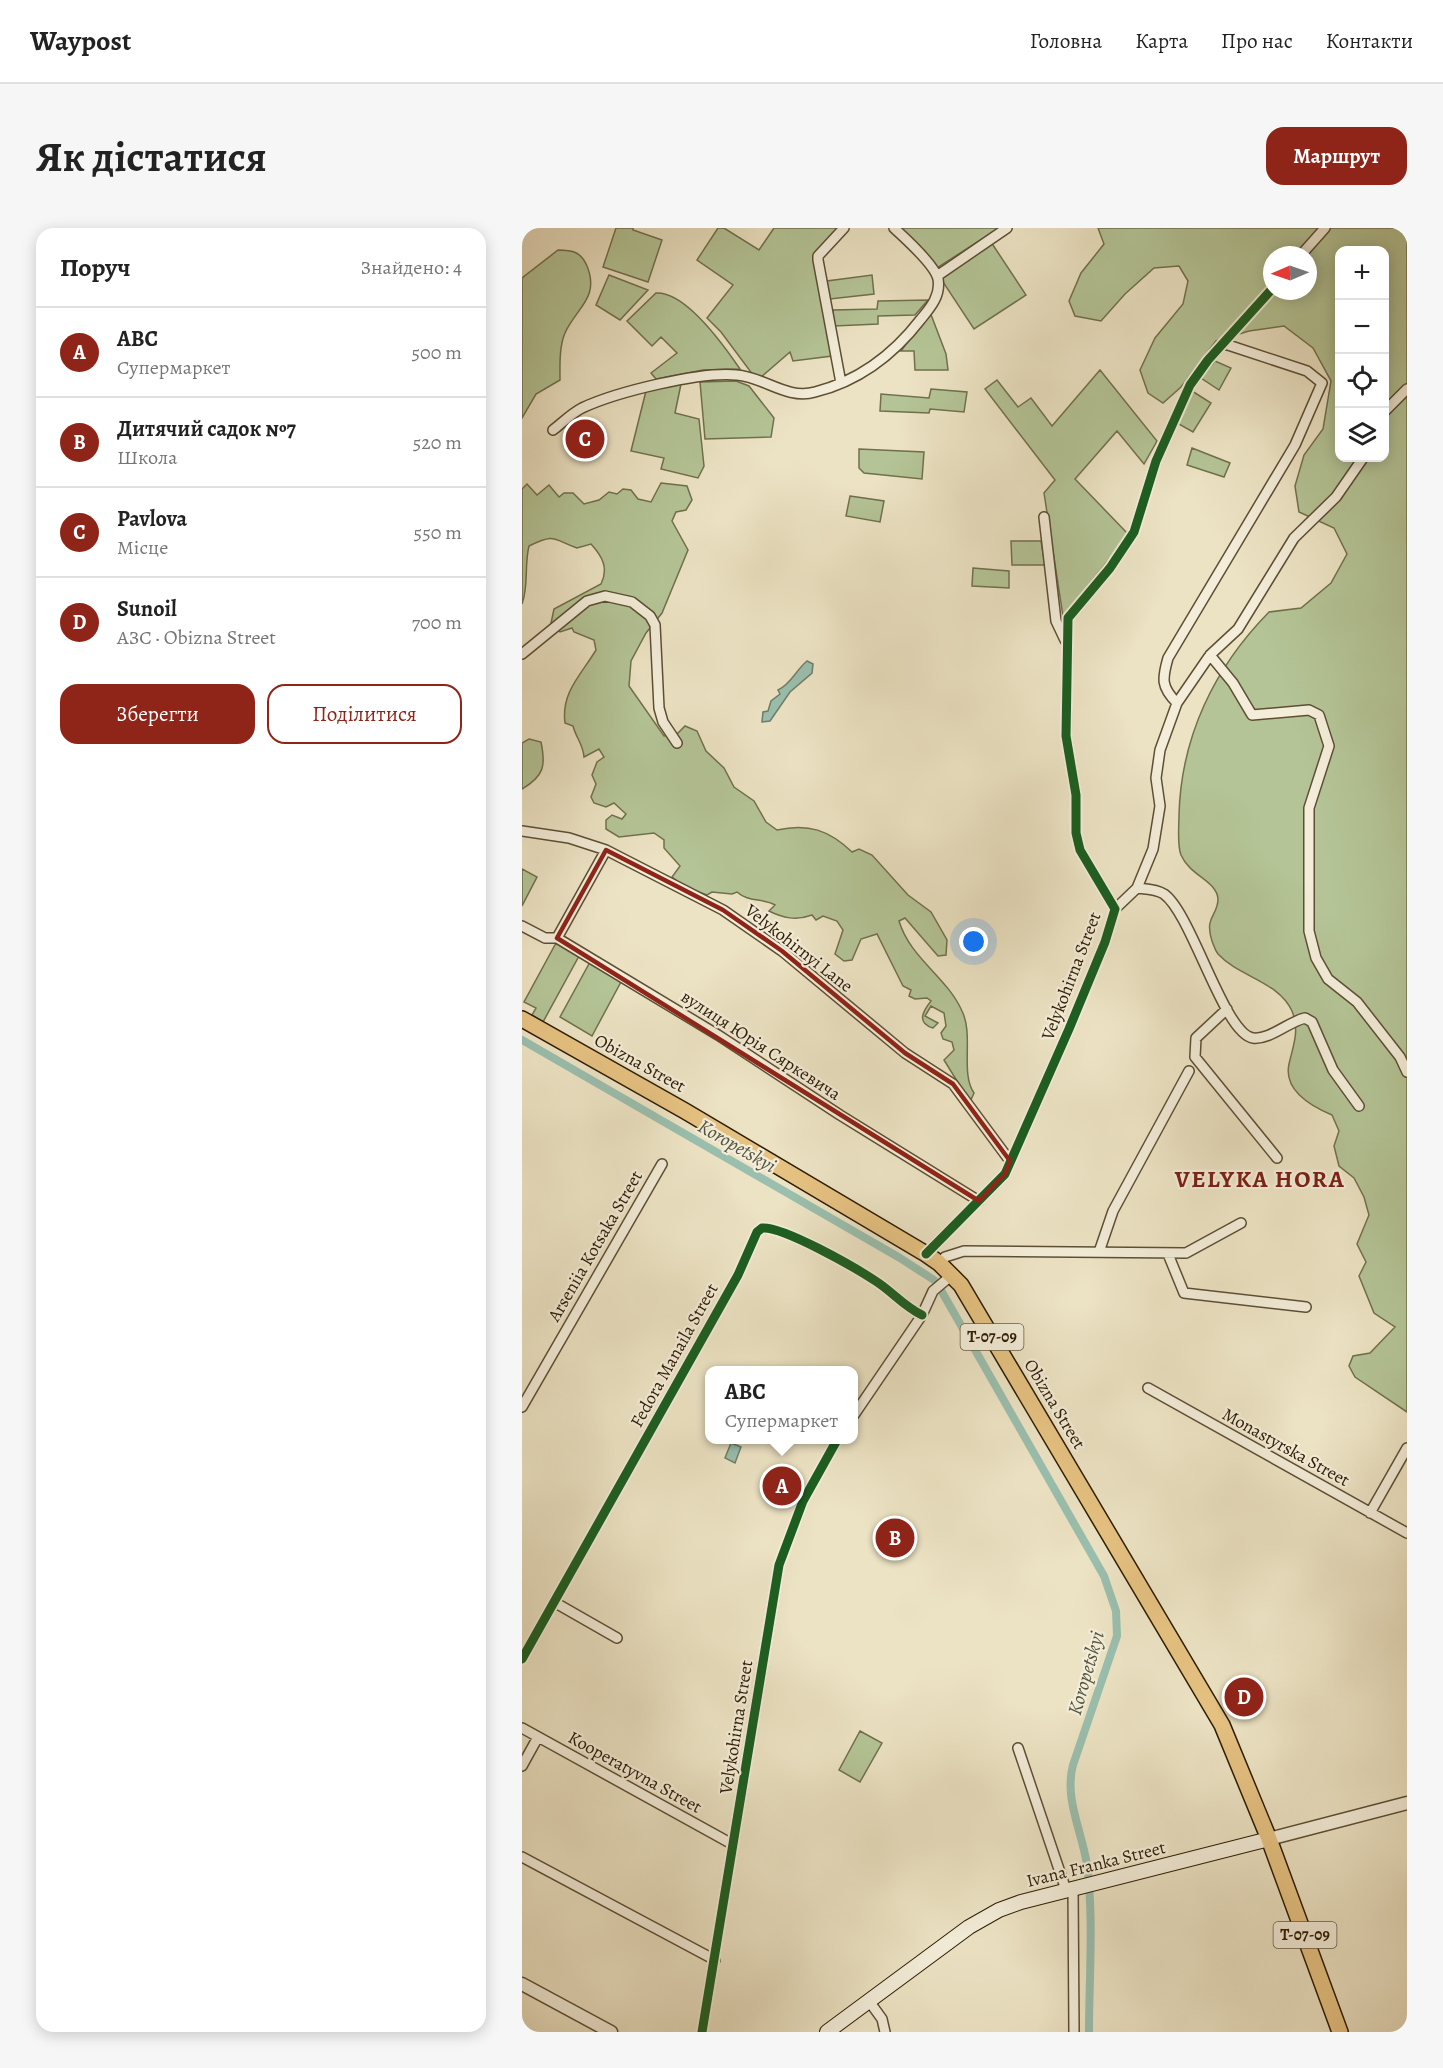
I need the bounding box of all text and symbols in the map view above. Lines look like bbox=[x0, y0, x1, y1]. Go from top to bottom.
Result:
text: Waypost bbox=[30, 22, 131, 60]
text: Головна bbox=[1030, 27, 1102, 55]
text: Карта bbox=[1135, 27, 1188, 55]
text: Про нас bbox=[1221, 27, 1293, 55]
text: Контакти bbox=[1326, 27, 1413, 55]
button: Маршрут bbox=[1266, 127, 1407, 185]
text: Як дістатися bbox=[36, 128, 267, 185]
north arrow bbox=[1263, 246, 1317, 300]
map controls bbox=[1335, 246, 1389, 462]
button: + bbox=[1335, 246, 1389, 300]
text: Поруч bbox=[60, 250, 131, 285]
text: Знайдено: 4 bbox=[361, 254, 462, 281]
button: − bbox=[1335, 300, 1389, 354]
text: АВС bbox=[117, 324, 158, 354]
text: A bbox=[73, 339, 86, 366]
text: 500 m bbox=[411, 339, 462, 366]
text: Супермаркет bbox=[117, 354, 231, 381]
button: locate bbox=[1335, 354, 1389, 408]
button: layers bbox=[1335, 408, 1389, 462]
text: Дитячий садок №7 bbox=[117, 414, 296, 444]
pin: C bbox=[566, 416, 604, 462]
text: B bbox=[73, 429, 86, 456]
text: 520 m bbox=[413, 429, 462, 456]
text: Школа bbox=[117, 444, 177, 471]
text: Pavlova bbox=[117, 504, 187, 534]
text: C bbox=[73, 519, 86, 546]
text: 550 m bbox=[414, 519, 462, 546]
text: Місце bbox=[117, 534, 168, 561]
text: Sunoil bbox=[117, 594, 177, 624]
text: D bbox=[73, 609, 86, 636]
text: 700 m bbox=[412, 609, 462, 636]
text: АЗС · Obizna Street bbox=[117, 624, 276, 651]
button: Зберегти bbox=[60, 684, 255, 744]
button: Поділитися bbox=[267, 684, 462, 744]
street label: Velykohirnyi Lane bbox=[739, 898, 858, 998]
street label: Velykohirna Street bbox=[1035, 908, 1106, 1044]
your location bbox=[959, 927, 988, 956]
street label: вулиця Юрія Сяркевича bbox=[677, 984, 846, 1106]
street label: Obizna Street bbox=[590, 1028, 690, 1098]
water label: Koropetskyi bbox=[693, 1113, 781, 1179]
district label: VELYKA HORA bbox=[1174, 1163, 1345, 1195]
street label: Arseniia Kotsaka Street bbox=[542, 1166, 648, 1327]
street label: Fedora Manaila Street bbox=[624, 1279, 724, 1431]
road number: Т-07-09 bbox=[960, 1324, 1024, 1350]
street label: Obizna Street bbox=[1019, 1355, 1091, 1454]
popup bbox=[705, 1366, 858, 1444]
text: АВС bbox=[725, 1377, 766, 1407]
street label: Monastyrska Street bbox=[1218, 1402, 1354, 1492]
text: Супермаркет bbox=[725, 1407, 838, 1434]
pin: A bbox=[762, 1464, 802, 1508]
pin: B bbox=[876, 1516, 914, 1560]
water label: Koropetskyi bbox=[1061, 1628, 1111, 1718]
street label: Velykohirna Street bbox=[713, 1658, 758, 1797]
pin: D bbox=[1224, 1674, 1264, 1720]
street label: Kooperatyvna Street bbox=[564, 1725, 706, 1819]
street label: Ivana Franka Street bbox=[1024, 1835, 1168, 1893]
road number: Т-07-09 bbox=[1274, 1922, 1336, 1948]

